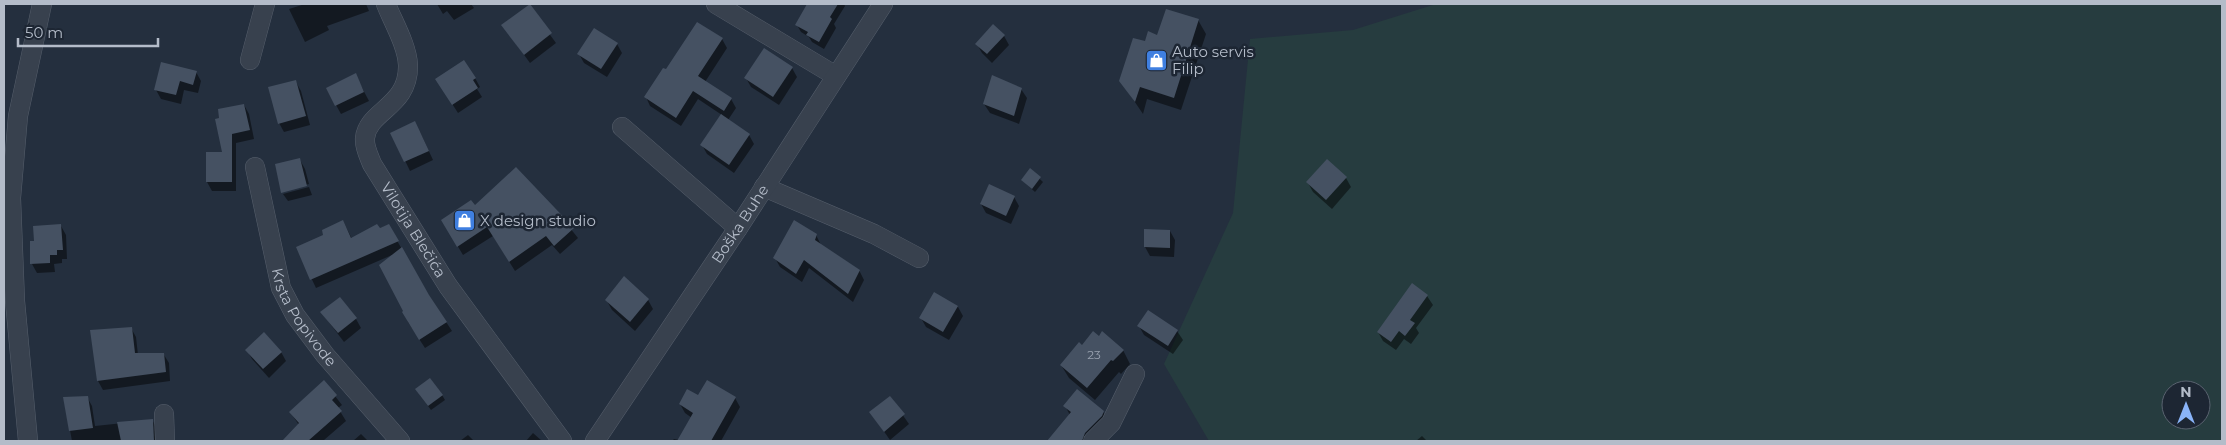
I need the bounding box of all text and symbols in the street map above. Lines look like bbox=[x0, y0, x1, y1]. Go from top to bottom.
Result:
scale bar bbox=[18, 15, 158, 47]
text: 50 m bbox=[25, 23, 63, 42]
place label: Auto servis Filip bbox=[1172, 42, 1254, 78]
shop icon: Auto servis Filip bbox=[1144, 49, 1168, 73]
street label: Vilotija Blečića bbox=[377, 179, 450, 281]
street label: Boška Buhe bbox=[707, 181, 773, 267]
shop icon: X design studio bbox=[452, 209, 476, 233]
place label: X design studio bbox=[480, 211, 596, 230]
street label: Krsta Popivode bbox=[268, 266, 341, 370]
house number: 23 bbox=[1087, 347, 1101, 362]
north arrow bbox=[2161, 380, 2211, 430]
text: N bbox=[2180, 383, 2192, 401]

